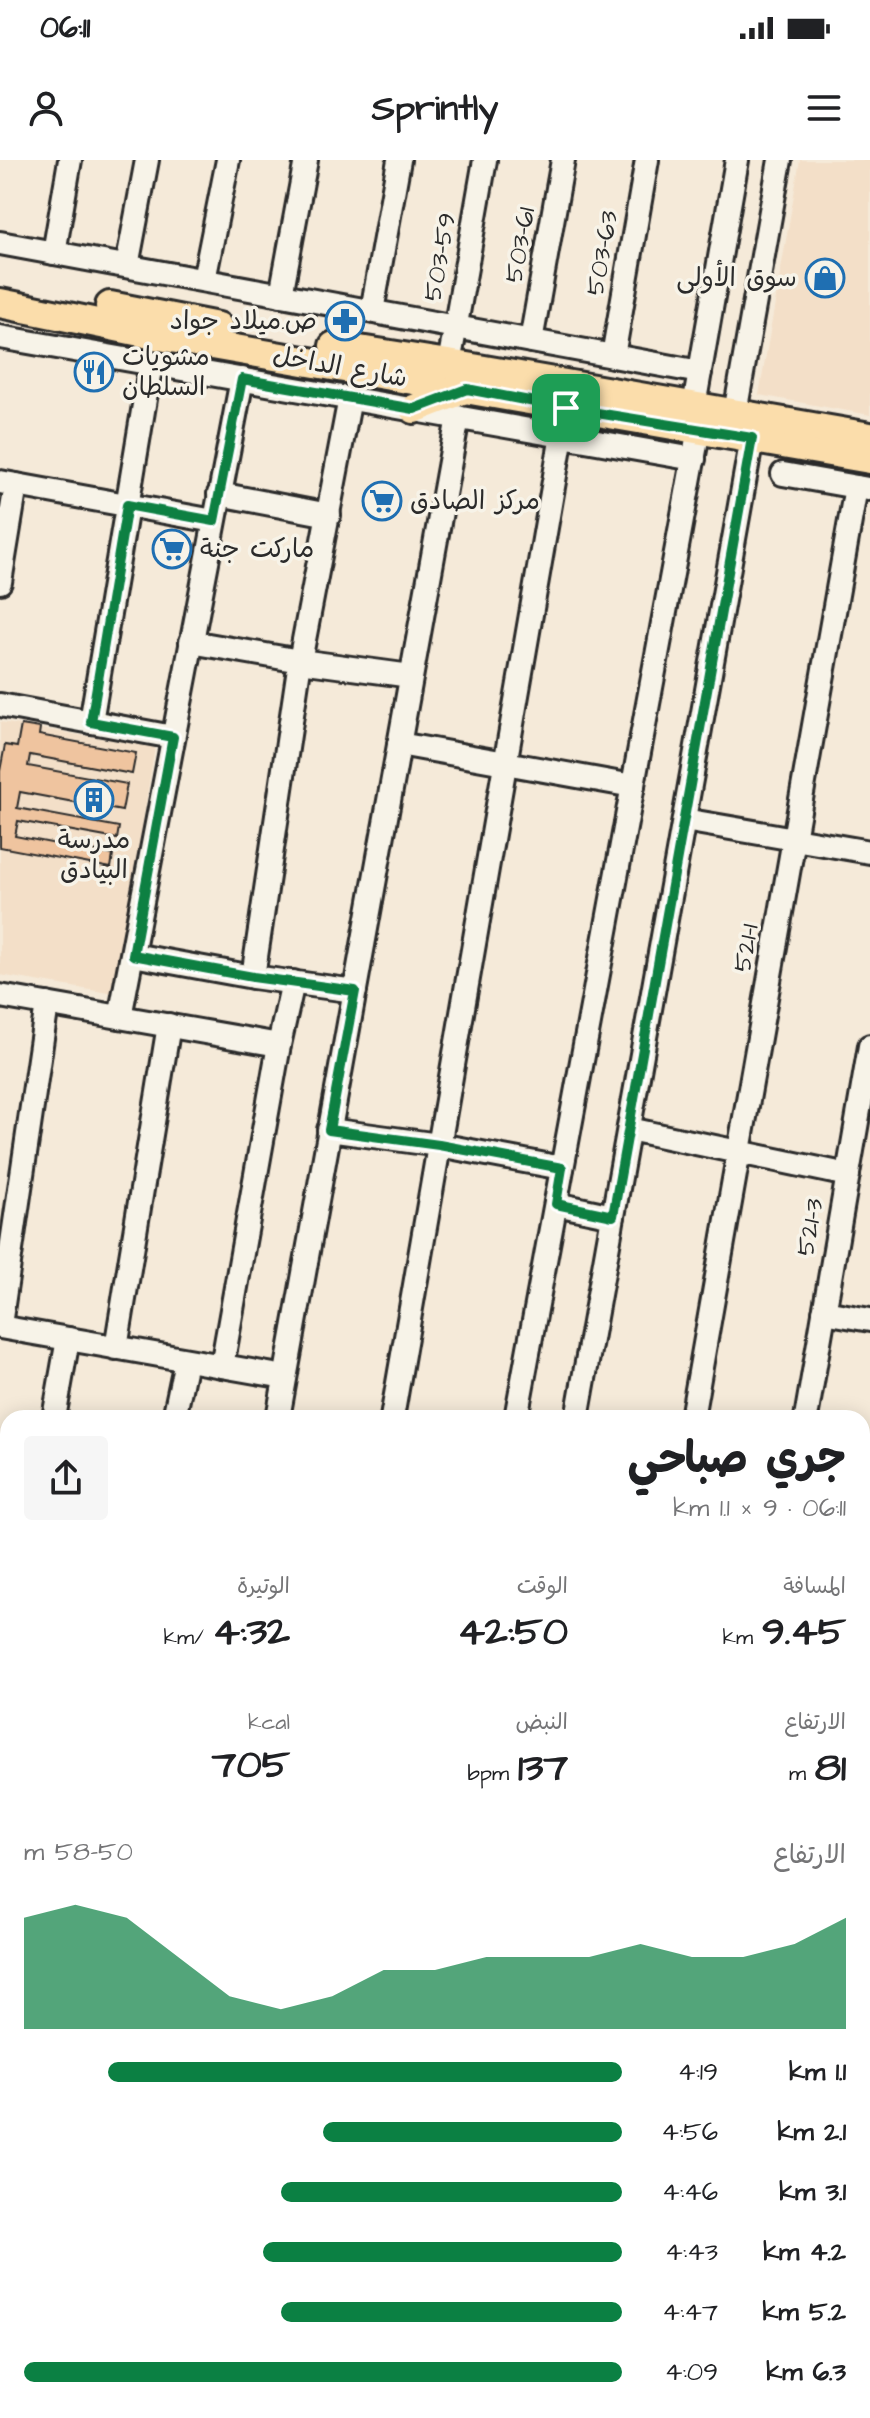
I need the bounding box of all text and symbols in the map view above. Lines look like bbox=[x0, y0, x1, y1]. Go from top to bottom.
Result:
text: 06:11 bbox=[40, 7, 90, 49]
text: Sprintly bbox=[372, 83, 498, 134]
icon: person bbox=[24, 86, 68, 130]
icon: menu bbox=[802, 86, 846, 130]
street label: 503-61 bbox=[496, 205, 544, 285]
street label: 503-63 bbox=[577, 208, 627, 298]
street label: 503-59 bbox=[415, 210, 465, 304]
shop icon: سوق الأولى bbox=[804, 257, 846, 299]
place label: سوق الأولى bbox=[676, 259, 797, 296]
pharmacy icon: ص.ميلاد جواد bbox=[324, 300, 366, 342]
place label: ص.ميلاد جواد bbox=[170, 303, 317, 339]
street label: شارع الداخل bbox=[270, 337, 410, 397]
place label: مشويات السلطان bbox=[122, 339, 210, 405]
restaurant icon: مشويات السلطان bbox=[73, 351, 115, 393]
pin bbox=[532, 374, 600, 442]
icon: arrive bbox=[544, 386, 588, 430]
supermarket icon: مركز الصادق bbox=[361, 480, 403, 522]
place label: مركز الصادق bbox=[410, 483, 540, 519]
supermarket icon: ماركت جنة bbox=[151, 528, 193, 570]
place label: ماركت جنة bbox=[200, 531, 314, 567]
building icon: مدرسة البيادق bbox=[73, 779, 115, 821]
place label: مدرسة البيادق bbox=[58, 822, 130, 888]
street label: 521-1 bbox=[724, 921, 768, 975]
street label: 521-3 bbox=[787, 1195, 833, 1259]
text: جري صباحي bbox=[627, 1429, 846, 1490]
button: share bbox=[24, 1436, 108, 1520]
text: 06:11 · 9 × 1.1 km bbox=[673, 1490, 846, 1526]
text: الوتيرة bbox=[237, 1571, 290, 1602]
text: الوقت bbox=[517, 1571, 568, 1602]
text: المسافة bbox=[783, 1571, 846, 1602]
text: 4:32 bbox=[213, 1605, 290, 1660]
text: 42:50 bbox=[458, 1605, 568, 1660]
text: 9.45 bbox=[762, 1605, 846, 1660]
text: /km bbox=[163, 1622, 213, 1653]
text: km bbox=[723, 1622, 762, 1653]
text: kcal bbox=[248, 1707, 290, 1738]
text: النبض bbox=[515, 1707, 568, 1738]
text: الارتفاع bbox=[784, 1707, 846, 1738]
text: 705 bbox=[212, 1738, 290, 1793]
text: 137 bbox=[518, 1741, 568, 1796]
text: 81 bbox=[815, 1741, 846, 1796]
text: bpm bbox=[467, 1758, 518, 1789]
text: m bbox=[789, 1758, 815, 1789]
text: 50–58 m bbox=[24, 1834, 133, 1870]
text: الارتفاع bbox=[773, 1837, 846, 1873]
text: 4:19 bbox=[678, 2054, 718, 2090]
text: 1.1 km bbox=[789, 2054, 846, 2090]
text: 4:56 bbox=[661, 2114, 718, 2150]
text: 2.1 km bbox=[777, 2114, 846, 2150]
text: 4:46 bbox=[662, 2174, 718, 2210]
text: 3.1 km bbox=[779, 2174, 846, 2210]
text: 4:43 bbox=[665, 2234, 718, 2270]
text: 4.2 km bbox=[763, 2234, 846, 2270]
text: 4:47 bbox=[662, 2294, 718, 2330]
text: 5.2 km bbox=[762, 2294, 846, 2330]
text: 4:09 bbox=[665, 2354, 718, 2390]
text: 6.3 km bbox=[766, 2354, 846, 2390]

